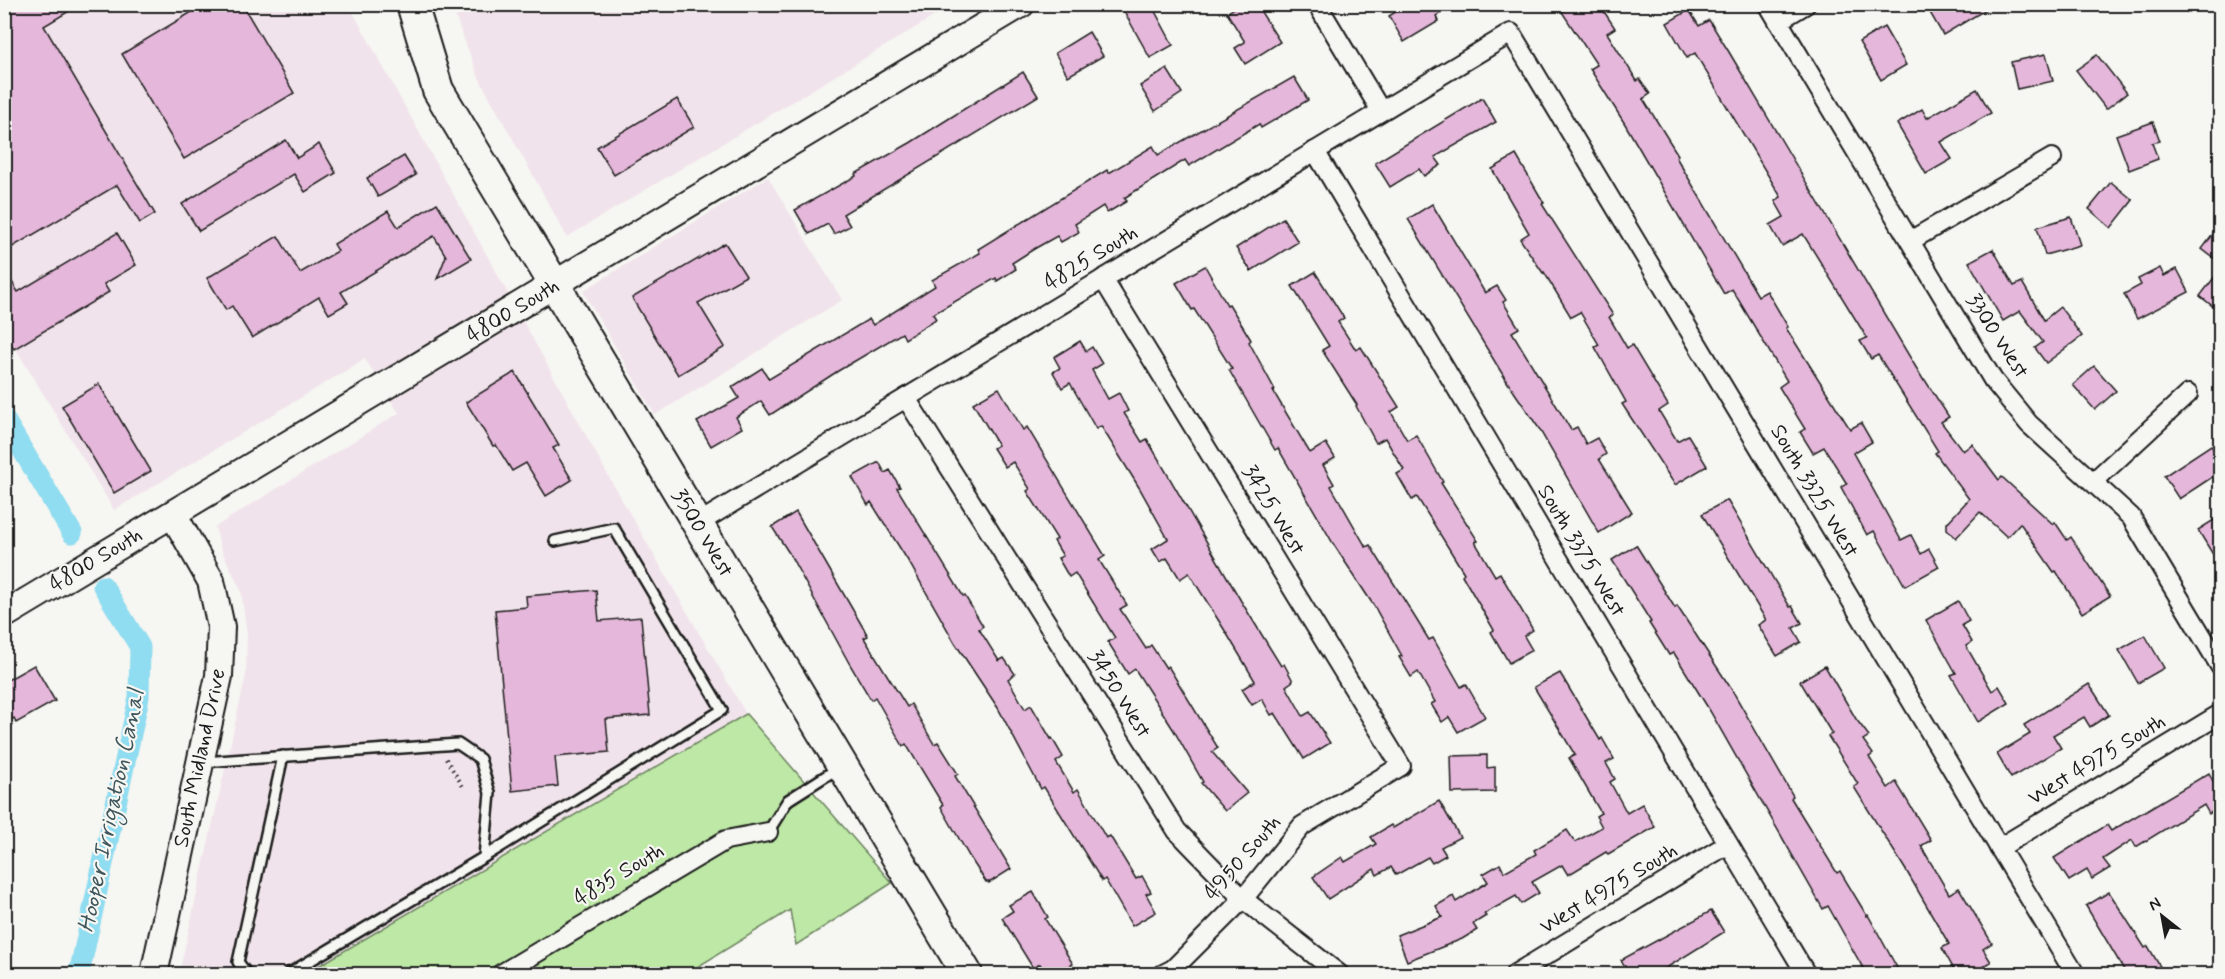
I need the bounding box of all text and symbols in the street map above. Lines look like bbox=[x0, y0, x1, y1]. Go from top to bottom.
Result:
street label: 4825 South bbox=[1039, 219, 1143, 297]
street label: 4800 South bbox=[461, 272, 565, 350]
street label: 3300 West bbox=[1959, 288, 2035, 384]
street label: South 3325 West bbox=[1763, 419, 1865, 563]
street label: 3425 West bbox=[1235, 460, 1311, 560]
street label: South 3375 West bbox=[1531, 480, 1631, 622]
street label: 3500 West bbox=[665, 484, 739, 582]
street label: 4800 South bbox=[44, 521, 148, 599]
street label: 3450 West bbox=[1081, 645, 1157, 743]
street label: South Midland Drive bbox=[167, 666, 233, 850]
water label: Hooper Irrigation Canal bbox=[71, 685, 155, 936]
street label: West 4975 South bbox=[2023, 708, 2171, 812]
street label: 4950 South bbox=[1198, 810, 1288, 906]
street label: 4835 South bbox=[569, 837, 669, 913]
street label: West 4975 South bbox=[1535, 837, 1683, 941]
north arrow bbox=[2132, 886, 2192, 946]
text: N bbox=[2145, 893, 2165, 916]

